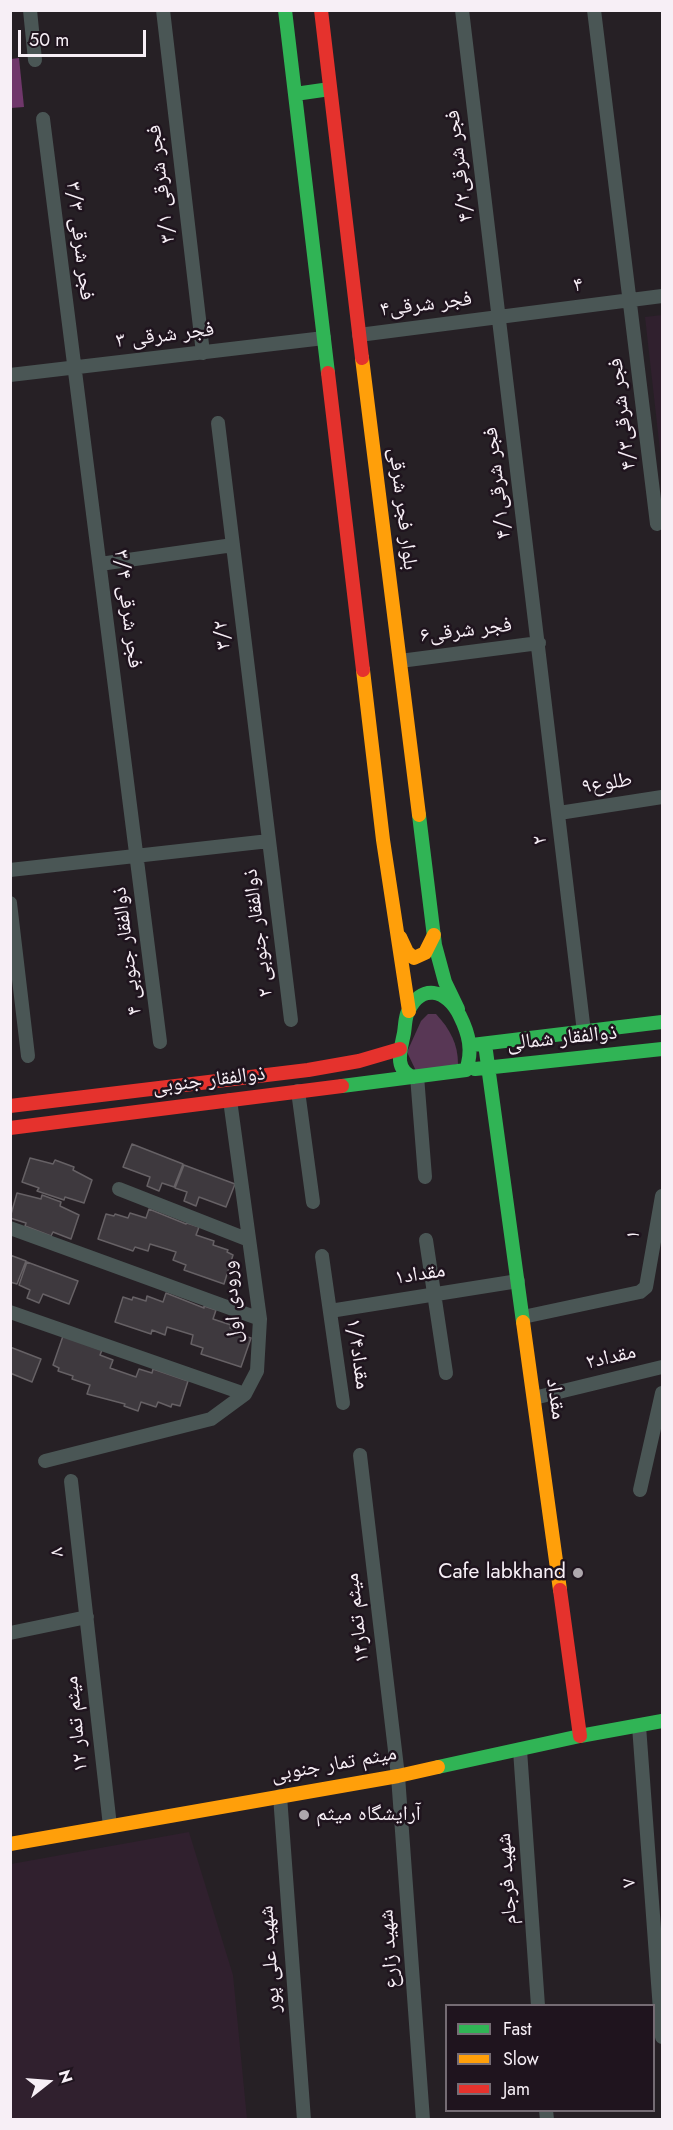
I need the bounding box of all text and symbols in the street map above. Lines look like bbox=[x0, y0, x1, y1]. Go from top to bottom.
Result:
scale bar bbox=[21, 18, 148, 56]
text: 50 m bbox=[29, 27, 69, 53]
street label: فجر شرقی۴/۲ bbox=[441, 108, 479, 224]
street label: ۳/۱ فجر شرقی bbox=[142, 123, 182, 245]
street label: ۳/۳ فجر شرقی bbox=[59, 180, 99, 302]
street label: ۴ bbox=[572, 273, 584, 299]
street label: فجر شرقی۴ bbox=[379, 287, 473, 323]
street label: ۳ فجر شرقی bbox=[114, 317, 216, 355]
street label: فجر شرقی۴/۳ bbox=[604, 356, 642, 472]
street label: فجر شرقی۴/۱ bbox=[479, 425, 517, 541]
street label: بلوار فجر شرقی bbox=[382, 446, 422, 572]
street label: ۳/۴ فجر شرقی bbox=[107, 548, 147, 670]
street label: فجر شرقی۶ bbox=[419, 613, 513, 649]
street label: ۳/۲ bbox=[209, 619, 237, 651]
street label: طلوع۹ bbox=[580, 768, 634, 800]
street label: ۲ bbox=[528, 834, 554, 846]
street label: ۲ ذوالفقار جنوبی bbox=[239, 867, 279, 999]
street label: ۴ ذوالفقار جنوبی bbox=[108, 885, 148, 1017]
street label: ذوالفقار شمالی bbox=[506, 1021, 618, 1057]
street label: ذوالفقار جنوبی bbox=[151, 1062, 267, 1100]
street label: ۱ bbox=[621, 1228, 647, 1242]
street label: مقداد۱ bbox=[393, 1259, 447, 1291]
street label: ورودی اول bbox=[218, 1260, 248, 1344]
street label: مقداد۱/۴ bbox=[340, 1317, 374, 1391]
street label: مقداد۲ bbox=[583, 1340, 639, 1376]
street label: مقداد bbox=[540, 1377, 570, 1421]
street label: ۸ bbox=[45, 1546, 71, 1558]
place label: Cafe labkhand bbox=[438, 1560, 566, 1586]
marker: Cafe labkhand bbox=[571, 1566, 585, 1580]
street label: میثم تمار۱۴ bbox=[340, 1572, 376, 1664]
street label: میثم تمار ۱۲ bbox=[59, 1675, 95, 1773]
street label: میثم تمار جنوبی bbox=[269, 1742, 399, 1788]
place label: آرایشگاه میثم bbox=[316, 1802, 421, 1828]
marker: آرایشگاه میثم bbox=[297, 1808, 311, 1822]
street label: شهید فرجام bbox=[492, 1832, 524, 1926]
street label: ۷ bbox=[617, 1877, 643, 1889]
street label: شهید علی پور bbox=[255, 1905, 287, 2013]
street label: شهید زارع bbox=[375, 1908, 405, 1990]
legend bbox=[445, 2004, 655, 2112]
text: Fast bbox=[503, 2016, 532, 2042]
text: Slow bbox=[503, 2046, 539, 2072]
north arrow bbox=[18, 2052, 78, 2112]
text: N bbox=[53, 2067, 79, 2086]
text: Jam bbox=[503, 2076, 530, 2102]

